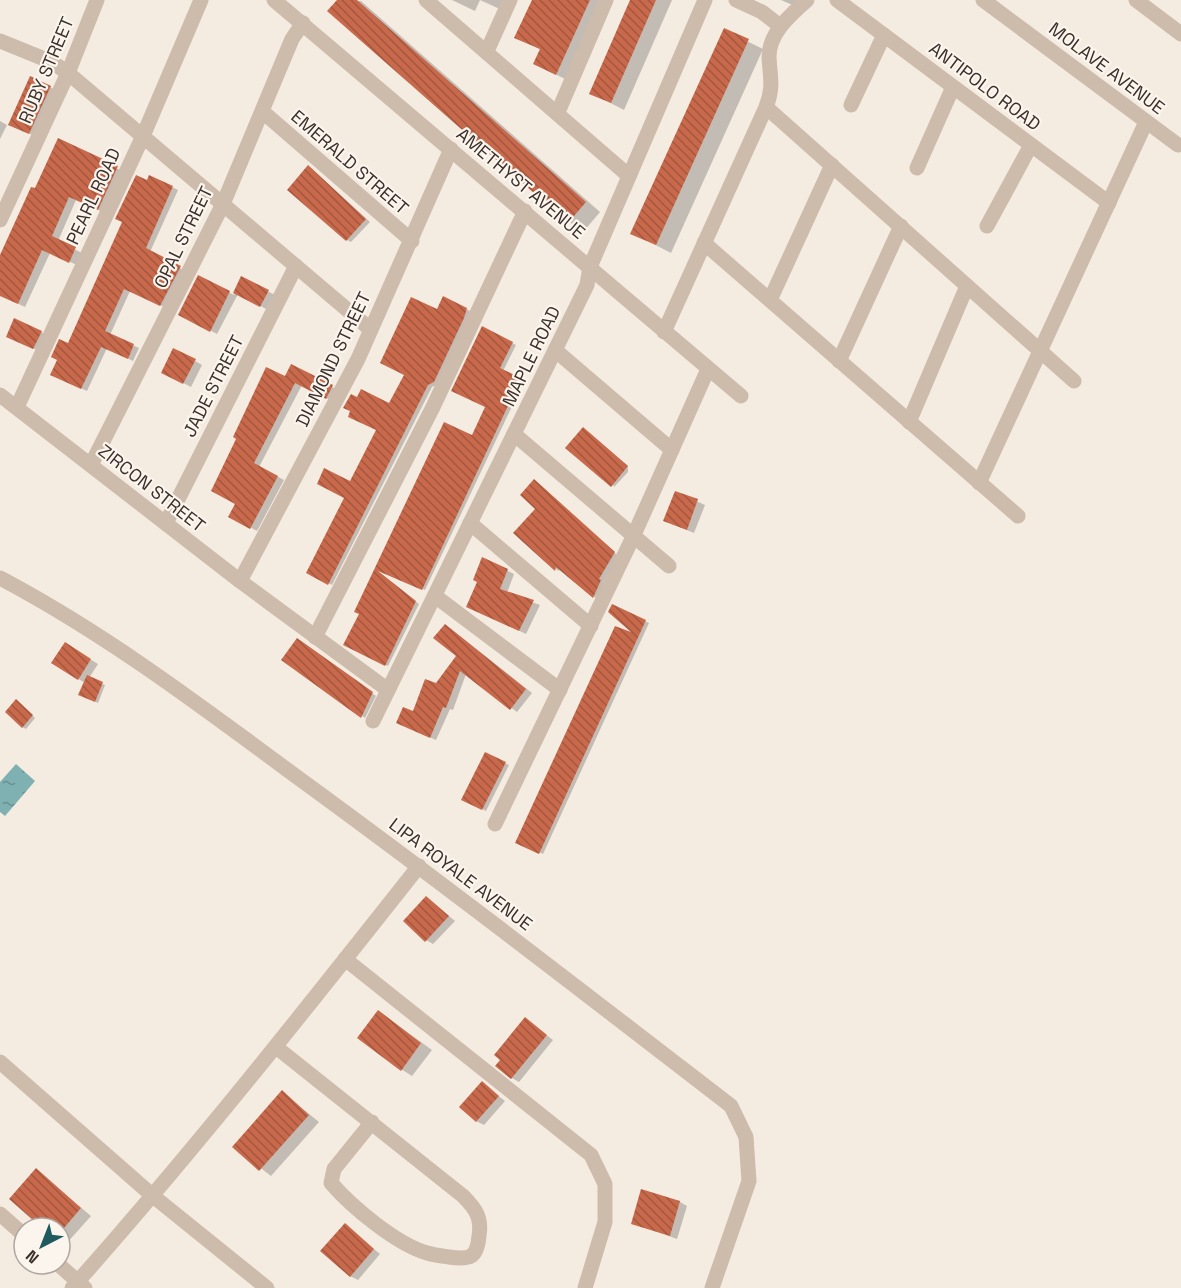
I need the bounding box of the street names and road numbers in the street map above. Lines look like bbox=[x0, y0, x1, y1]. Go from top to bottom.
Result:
street label: RUBY STREET bbox=[13, 13, 79, 127]
street label: MOLAVE AVENUE bbox=[1044, 17, 1170, 119]
street label: ANTIPOLO ROAD bbox=[925, 37, 1045, 135]
street label: EMERALD STREET bbox=[287, 105, 414, 220]
street label: AMETHYST AVENUE bbox=[452, 122, 590, 244]
street label: PEARL ROAD bbox=[61, 144, 125, 248]
street label: OPAL STREET bbox=[148, 182, 218, 292]
street label: DIAMOND STREET bbox=[290, 287, 376, 430]
street label: MAPLE ROAD bbox=[497, 302, 565, 410]
street label: JADE STREET bbox=[177, 331, 249, 441]
street label: ZIRCON STREET bbox=[94, 439, 210, 537]
street label: LIPA ROYALE AVENUE bbox=[385, 813, 537, 935]

